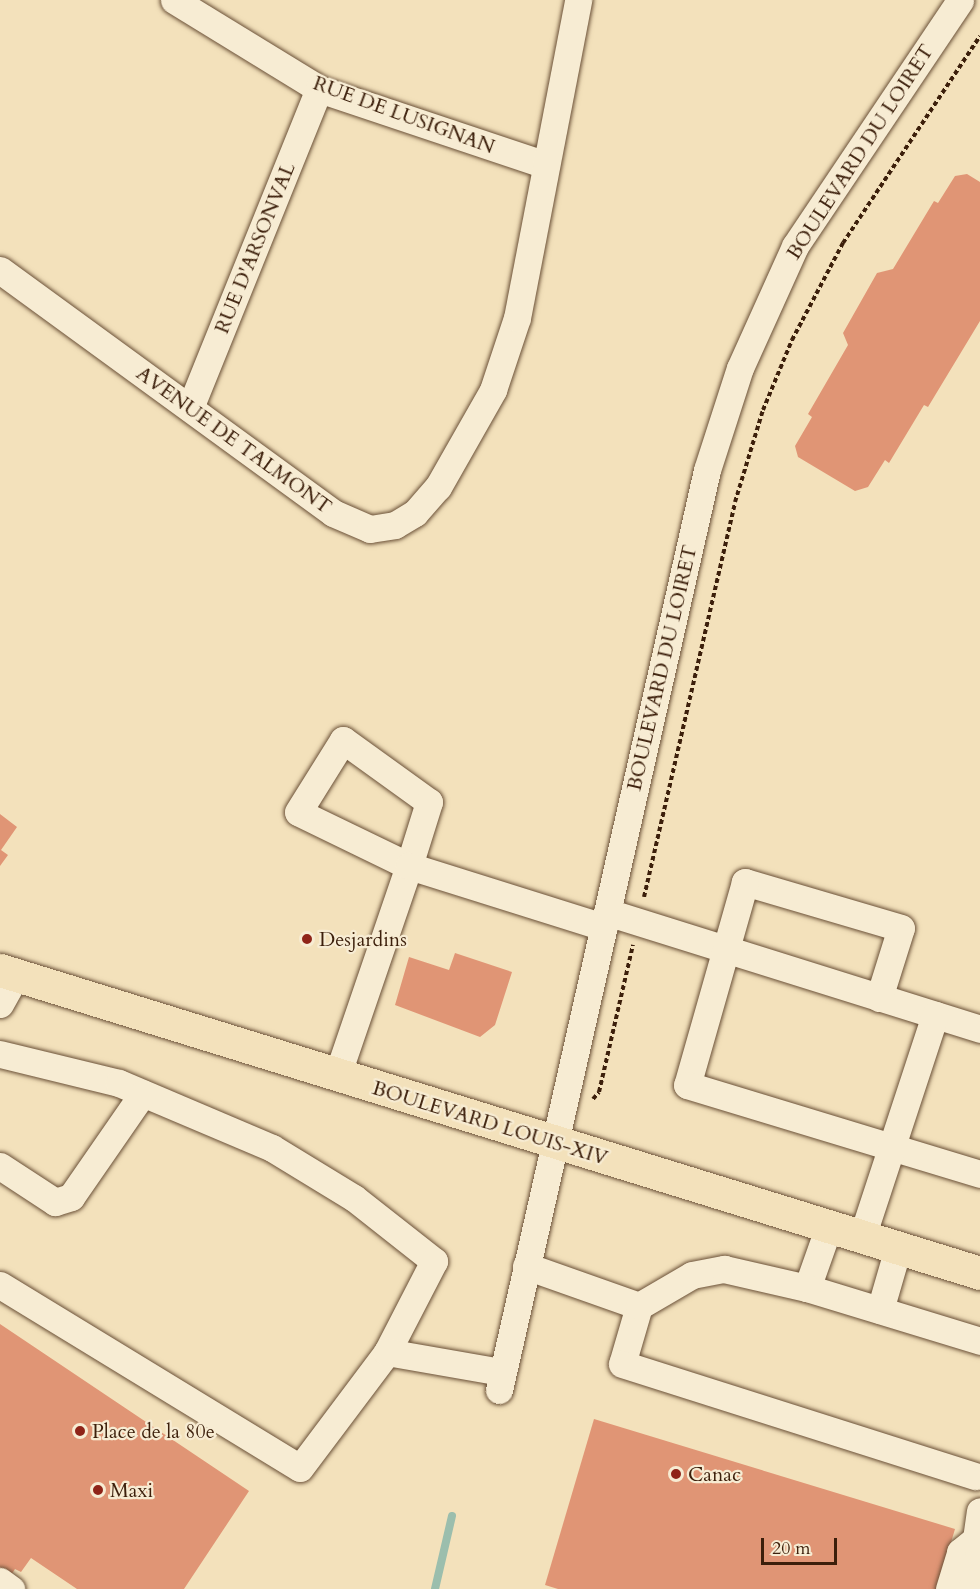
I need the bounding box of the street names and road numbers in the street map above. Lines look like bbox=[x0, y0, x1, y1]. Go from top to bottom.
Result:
street label: BOULEVARD DU LOIRET bbox=[782, 40, 938, 264]
street label: RUE DE LUSIGNAN bbox=[310, 71, 498, 159]
street label: RUE D'ARSONVAL bbox=[210, 159, 300, 337]
street label: AVENUE DE TALMONT bbox=[132, 361, 336, 519]
street label: BOULEVARD DU LOIRET bbox=[622, 543, 702, 793]
street label: BOULEVARD LOUIS-XIV bbox=[369, 1076, 611, 1170]

